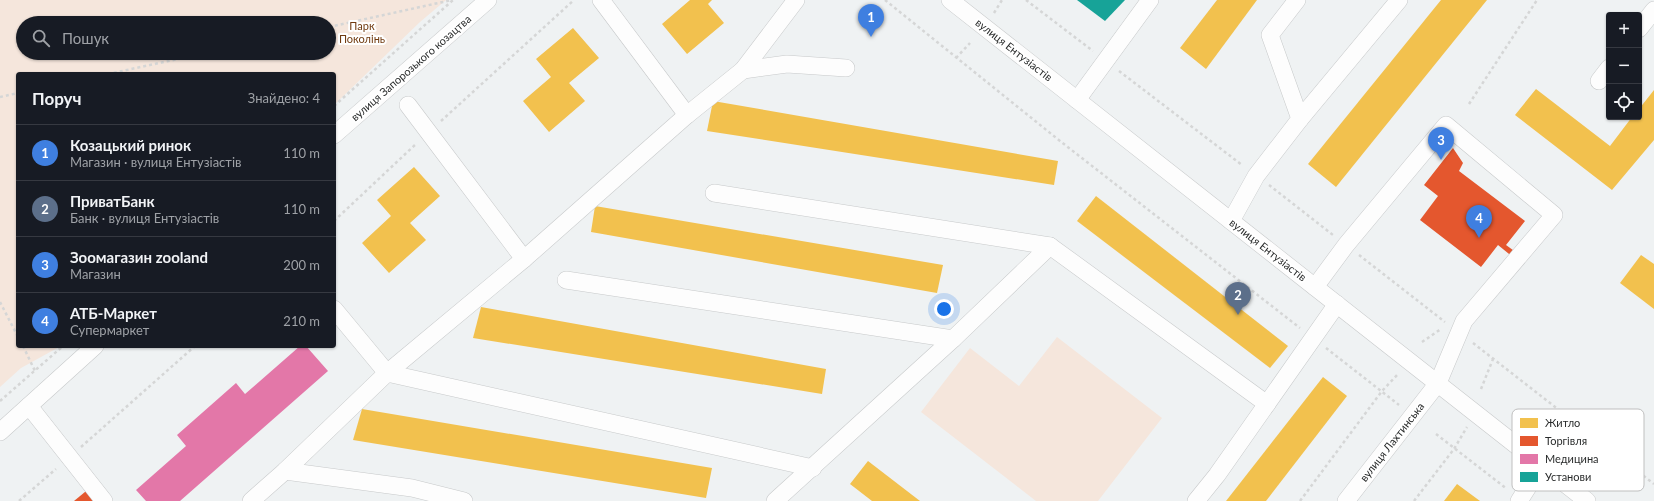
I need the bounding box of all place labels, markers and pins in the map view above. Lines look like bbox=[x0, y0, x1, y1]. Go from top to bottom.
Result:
pin: 1 bbox=[858, 4, 884, 37]
pin: 3 bbox=[1428, 127, 1454, 160]
pin: 4 bbox=[1466, 205, 1492, 238]
pin: 2 bbox=[1225, 282, 1251, 315]

